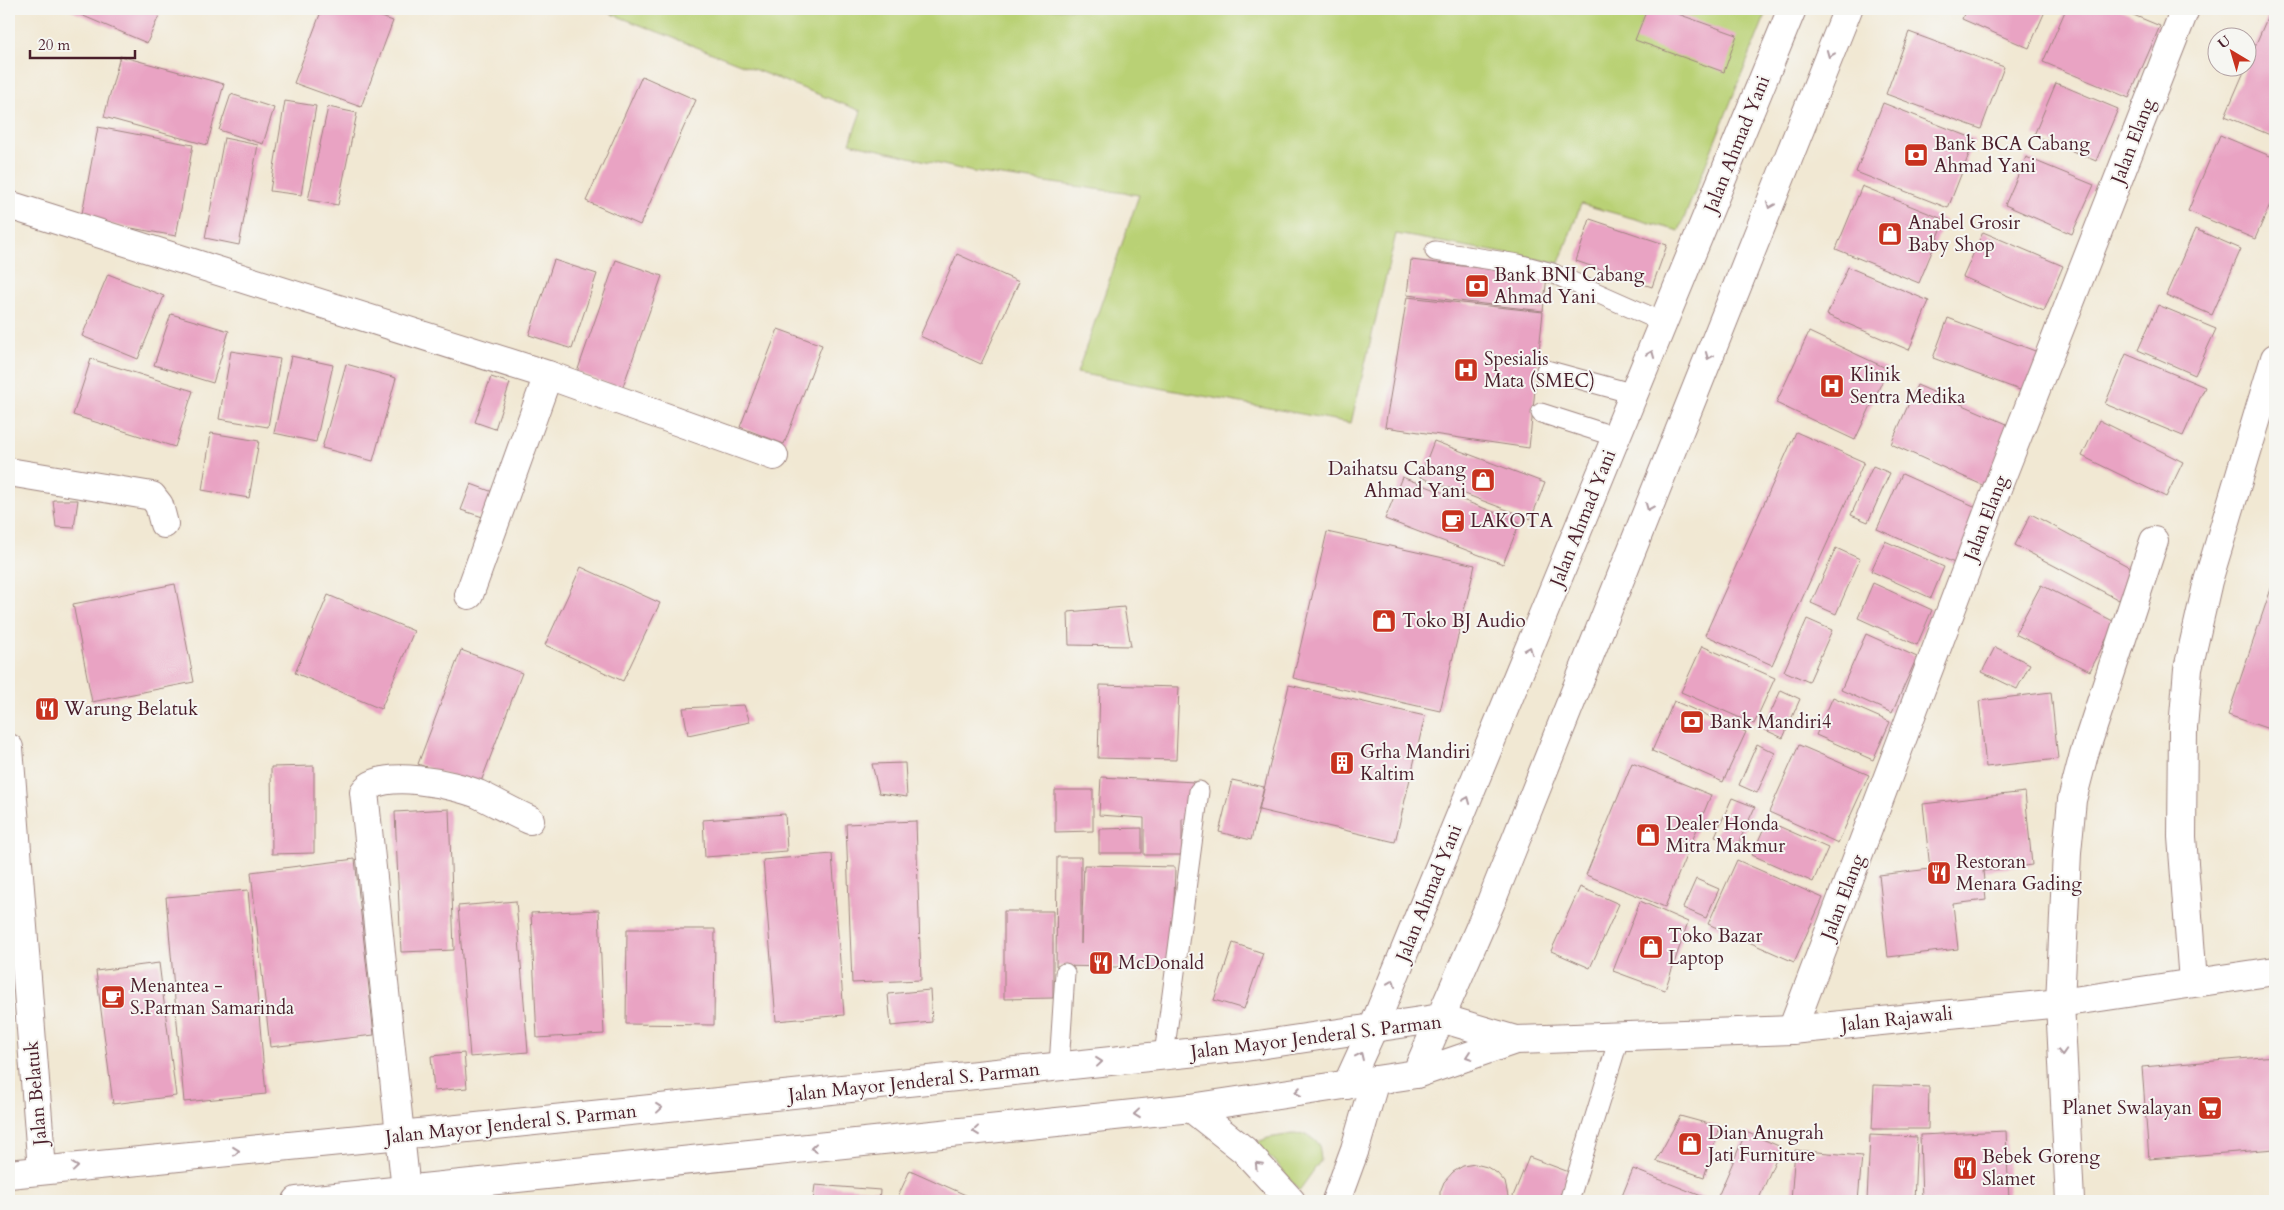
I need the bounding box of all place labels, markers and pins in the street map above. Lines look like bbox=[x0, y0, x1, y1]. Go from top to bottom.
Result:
place label: Bank BCA Cabang Ahmad Yani bbox=[1934, 131, 2090, 179]
bank icon: Bank BCA Cabang Ahmad Yani bbox=[1903, 142, 1929, 168]
place label: Anabel Grosir Baby Shop bbox=[1908, 210, 2020, 258]
shop icon: Anabel Grosir Baby Shop bbox=[1877, 221, 1903, 247]
place label: Bank BNI Cabang Ahmad Yani bbox=[1494, 262, 1645, 310]
bank icon: Bank BNI Cabang Ahmad Yani bbox=[1464, 273, 1490, 299]
place label: Spesialis Mata (SMEC) bbox=[1484, 346, 1595, 394]
hospital icon: Spesialis Mata (SMEC) bbox=[1453, 357, 1479, 383]
place label: Klinik Sentra Medika bbox=[1850, 362, 1966, 410]
hospital icon: Klinik Sentra Medika bbox=[1819, 373, 1845, 399]
place label: Daihatsu Cabang Ahmad Yani bbox=[1328, 456, 1466, 504]
shop icon: Daihatsu Cabang Ahmad Yani bbox=[1470, 467, 1496, 493]
cafe icon: LAKOTA bbox=[1440, 508, 1466, 534]
place label: LAKOTA bbox=[1470, 508, 1554, 534]
shop icon: Toko BJ Audio bbox=[1371, 608, 1397, 634]
place label: Toko BJ Audio bbox=[1402, 608, 1526, 634]
restaurant icon: Warung Belatuk bbox=[34, 696, 60, 722]
place label: Warung Belatuk bbox=[63, 696, 199, 722]
bank icon: Bank Mandiri4 bbox=[1679, 709, 1705, 735]
place label: Bank Mandiri4 bbox=[1710, 709, 1832, 735]
place label: Grha Mandiri Kaltim bbox=[1360, 739, 1470, 787]
building icon: Grha Mandiri Kaltim bbox=[1329, 750, 1355, 776]
place label: Dealer Honda Mitra Makmur bbox=[1666, 811, 1785, 859]
shop icon: Dealer Honda Mitra Makmur bbox=[1635, 822, 1661, 848]
place label: Restoran Menara Gading bbox=[1956, 849, 2082, 897]
restaurant icon: Restoran Menara Gading bbox=[1926, 860, 1952, 886]
place label: Toko Bazar Laptop bbox=[1668, 923, 1763, 971]
shop icon: Toko Bazar Laptop bbox=[1638, 934, 1664, 960]
restaurant icon: McDonald bbox=[1088, 950, 1114, 976]
place label: McDonald bbox=[1118, 950, 1204, 976]
place label: Menantea - S.Parman Samarinda bbox=[130, 973, 294, 1021]
cafe icon: Menantea - S.Parman Samarinda bbox=[100, 984, 126, 1010]
place label: Planet Swalayan bbox=[2062, 1095, 2192, 1121]
supermarket icon: Planet Swalayan bbox=[2197, 1095, 2223, 1121]
place label: Dian Anugrah Jati Furniture bbox=[1705, 1120, 1824, 1168]
shop icon: Dian Anugrah Jati Furniture bbox=[1677, 1131, 1703, 1157]
place label: Bebek Goreng Slamet bbox=[1982, 1144, 2100, 1192]
restaurant icon: Bebek Goreng Slamet bbox=[1952, 1155, 1978, 1181]

